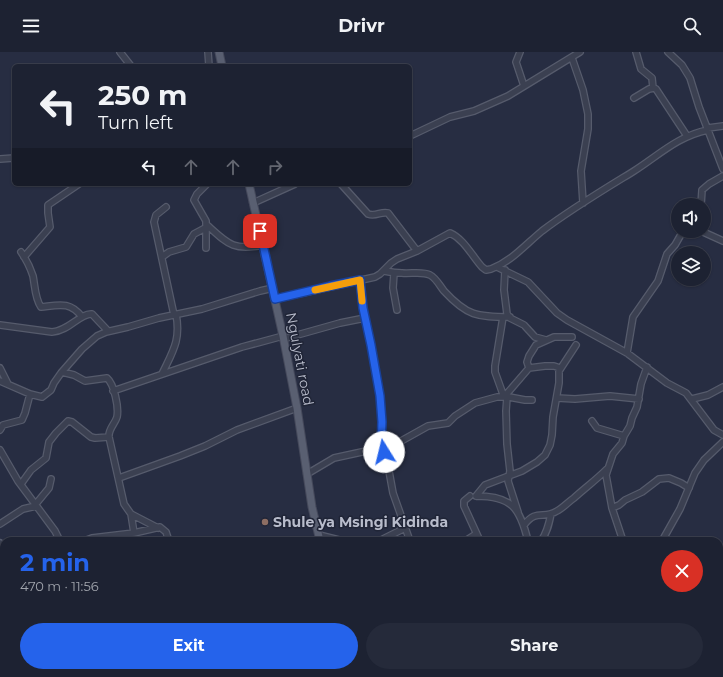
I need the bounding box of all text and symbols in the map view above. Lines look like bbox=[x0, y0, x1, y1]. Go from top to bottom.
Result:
icon: menu bbox=[20, 15, 42, 37]
text: Drivr bbox=[338, 15, 385, 37]
icon: search bbox=[681, 15, 703, 37]
text: 250 m bbox=[98, 78, 188, 112]
icon: left bbox=[32, 80, 84, 132]
text: Turn left bbox=[98, 112, 173, 134]
icon: left bbox=[138, 156, 160, 178]
icon: ahead bbox=[180, 156, 202, 178]
icon: ahead bbox=[222, 156, 244, 178]
icon: right bbox=[264, 156, 286, 178]
map controls bbox=[671, 198, 711, 286]
button: sound bbox=[671, 198, 711, 238]
pin bbox=[243, 214, 277, 248]
icon: arrive bbox=[249, 220, 271, 242]
button: layers bbox=[671, 246, 711, 286]
street label: Ngulyati road bbox=[282, 311, 318, 407]
position arrow bbox=[363, 431, 405, 473]
place label: Shule ya Msingi Kidinda bbox=[273, 513, 448, 531]
marker: Shule ya Msingi Kidinda bbox=[260, 517, 270, 527]
text: 2 min bbox=[20, 548, 90, 577]
button: close bbox=[661, 550, 703, 592]
text: 470 m · 11:56 bbox=[20, 578, 99, 594]
button: Exit bbox=[20, 623, 358, 669]
button: Share bbox=[366, 623, 703, 669]

